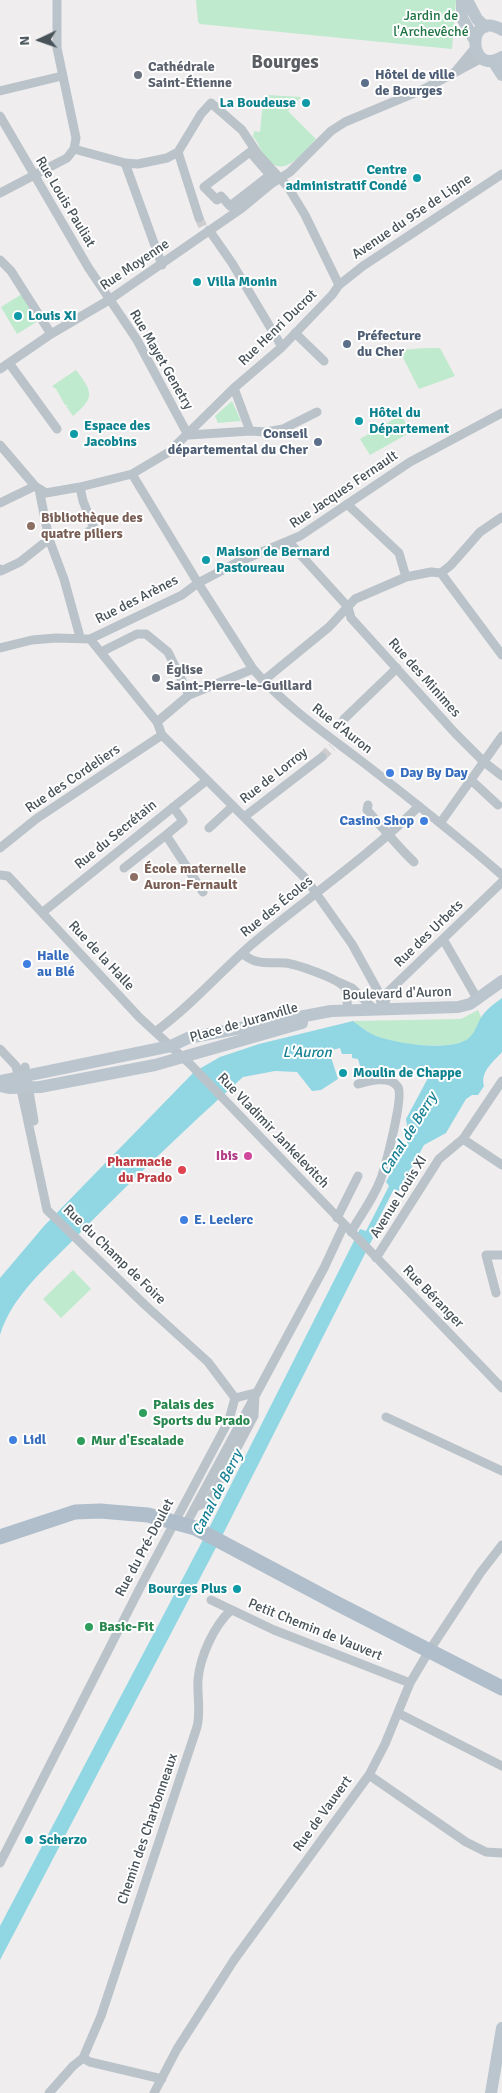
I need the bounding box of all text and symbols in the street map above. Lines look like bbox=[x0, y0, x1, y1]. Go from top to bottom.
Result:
park label: Jardin de l'Archevêché bbox=[393, 8, 469, 40]
north arrow bbox=[15, 15, 65, 65]
text: N bbox=[16, 35, 33, 46]
district label: Bourges bbox=[251, 52, 319, 74]
place label: Cathédrale Saint-Étienne bbox=[148, 59, 232, 92]
place label: Hôtel de ville de Bourges bbox=[375, 67, 455, 100]
marker: Cathédrale Saint-Étienne bbox=[132, 69, 144, 81]
marker: Hôtel de ville de Bourges bbox=[359, 77, 371, 89]
place label: La Boudeuse bbox=[219, 95, 296, 111]
marker: La Boudeuse bbox=[300, 97, 312, 109]
street label: Rue Louis Pauliat bbox=[31, 154, 99, 250]
place label: Centre administratif Condé bbox=[286, 162, 407, 194]
street label: Avenue du 95e de Ligne bbox=[349, 171, 475, 263]
marker: Centre administratif Condé bbox=[411, 172, 423, 184]
street label: Rue Moyenne bbox=[97, 236, 173, 294]
place label: Villa Monin bbox=[207, 274, 277, 290]
marker: Villa Monin bbox=[191, 276, 203, 288]
street label: Rue Henri Ducrot bbox=[235, 286, 321, 370]
street label: Rue Mayet Genetry bbox=[125, 307, 197, 413]
place label: Louis XI bbox=[28, 308, 77, 324]
marker: Louis XI bbox=[12, 310, 24, 322]
place label: Préfecture du Cher bbox=[357, 328, 421, 361]
marker: Préfecture du Cher bbox=[341, 338, 353, 350]
place label: Hôtel du Département bbox=[369, 405, 449, 438]
marker: Hôtel du Département bbox=[353, 415, 365, 427]
place label: Espace des Jacobins bbox=[84, 418, 150, 451]
place label: Conseil départemental du Cher bbox=[168, 426, 308, 458]
marker: Espace des Jacobins bbox=[68, 428, 80, 440]
marker: Conseil départemental du Cher bbox=[312, 436, 324, 448]
street label: Rue Jacques Fernault bbox=[287, 448, 401, 532]
place label: Bibliothèque des quatre piliers bbox=[41, 510, 143, 542]
marker: Bibliothèque des quatre piliers bbox=[25, 520, 37, 532]
place label: Maison de Bernard Pastoureau bbox=[216, 544, 330, 576]
marker: Maison de Bernard Pastoureau bbox=[200, 554, 212, 566]
street label: Rue des Arènes bbox=[93, 572, 181, 628]
street label: Rue des Minimes bbox=[384, 635, 464, 721]
place label: Église Saint-Pierre-le-Guillard bbox=[166, 662, 312, 694]
marker: Église Saint-Pierre-le-Guillard bbox=[150, 672, 162, 684]
street label: Rue d'Auron bbox=[308, 700, 376, 758]
street label: Rue des Cordeliers bbox=[22, 741, 124, 817]
street label: Rue de Lorroy bbox=[237, 744, 311, 808]
place label: Day By Day bbox=[400, 765, 468, 781]
marker: Day By Day bbox=[384, 767, 396, 779]
street label: Rue du Secrétain bbox=[72, 797, 160, 873]
place label: Casino Shop bbox=[340, 813, 414, 829]
marker: Casino Shop bbox=[418, 815, 430, 827]
place label: École maternelle Auron-Fernault bbox=[144, 861, 246, 894]
marker: École maternelle Auron-Fernault bbox=[128, 871, 140, 883]
street label: Rue des Écoles bbox=[237, 873, 317, 941]
street label: Rue des Urbets bbox=[391, 897, 467, 971]
street label: Rue de la Halle bbox=[64, 918, 138, 994]
place label: Halle au Blé bbox=[37, 948, 75, 980]
marker: Halle au Blé bbox=[21, 958, 33, 970]
street label: Boulevard d'Auron bbox=[342, 984, 452, 1004]
street label: Place de Juranville bbox=[188, 1000, 300, 1046]
water label: L'Auron bbox=[282, 1044, 332, 1062]
place label: Moulin de Chappe bbox=[353, 1065, 462, 1081]
marker: Moulin de Chappe bbox=[337, 1067, 349, 1079]
street label: Rue Vladimir Jankelevitch bbox=[214, 1070, 332, 1192]
water label: Canal de Berry bbox=[377, 1089, 441, 1179]
place label: Ibis bbox=[216, 1148, 238, 1164]
marker: Ibis bbox=[242, 1150, 254, 1162]
street label: Avenue Louis XI bbox=[367, 1153, 431, 1241]
place label: Pharmacie du Prado bbox=[107, 1154, 172, 1186]
marker: Pharmacie du Prado bbox=[176, 1164, 188, 1176]
street label: Rue du Champ de Foire bbox=[59, 1202, 169, 1308]
place label: E. Leclerc bbox=[194, 1212, 253, 1228]
marker: E. Leclerc bbox=[178, 1214, 190, 1226]
street label: Rue Béranger bbox=[399, 1262, 467, 1332]
place label: Palais des Sports du Prado bbox=[153, 1397, 250, 1430]
marker: Palais des Sports du Prado bbox=[137, 1407, 149, 1419]
place label: Lidl bbox=[23, 1432, 46, 1448]
place label: Mur d'Escalade bbox=[91, 1433, 184, 1449]
marker: Lidl bbox=[7, 1434, 19, 1446]
marker: Mur d'Escalade bbox=[75, 1435, 87, 1447]
water label: Canal de Berry bbox=[189, 1447, 247, 1539]
street label: Rue du Pré-Doulet bbox=[112, 1496, 178, 1600]
place label: Bourges Plus bbox=[148, 1581, 227, 1597]
marker: Bourges Plus bbox=[231, 1583, 243, 1595]
street label: Petit Chemin de Vauvert bbox=[245, 1595, 385, 1665]
place label: Basic-Fit bbox=[99, 1619, 154, 1635]
marker: Basic-Fit bbox=[83, 1621, 95, 1633]
street label: Chemin des Charbonneaux bbox=[114, 1751, 182, 1907]
street label: Rue de Vauvert bbox=[290, 1773, 356, 1855]
place label: Scherzo bbox=[39, 1832, 87, 1848]
marker: Scherzo bbox=[23, 1834, 35, 1846]

